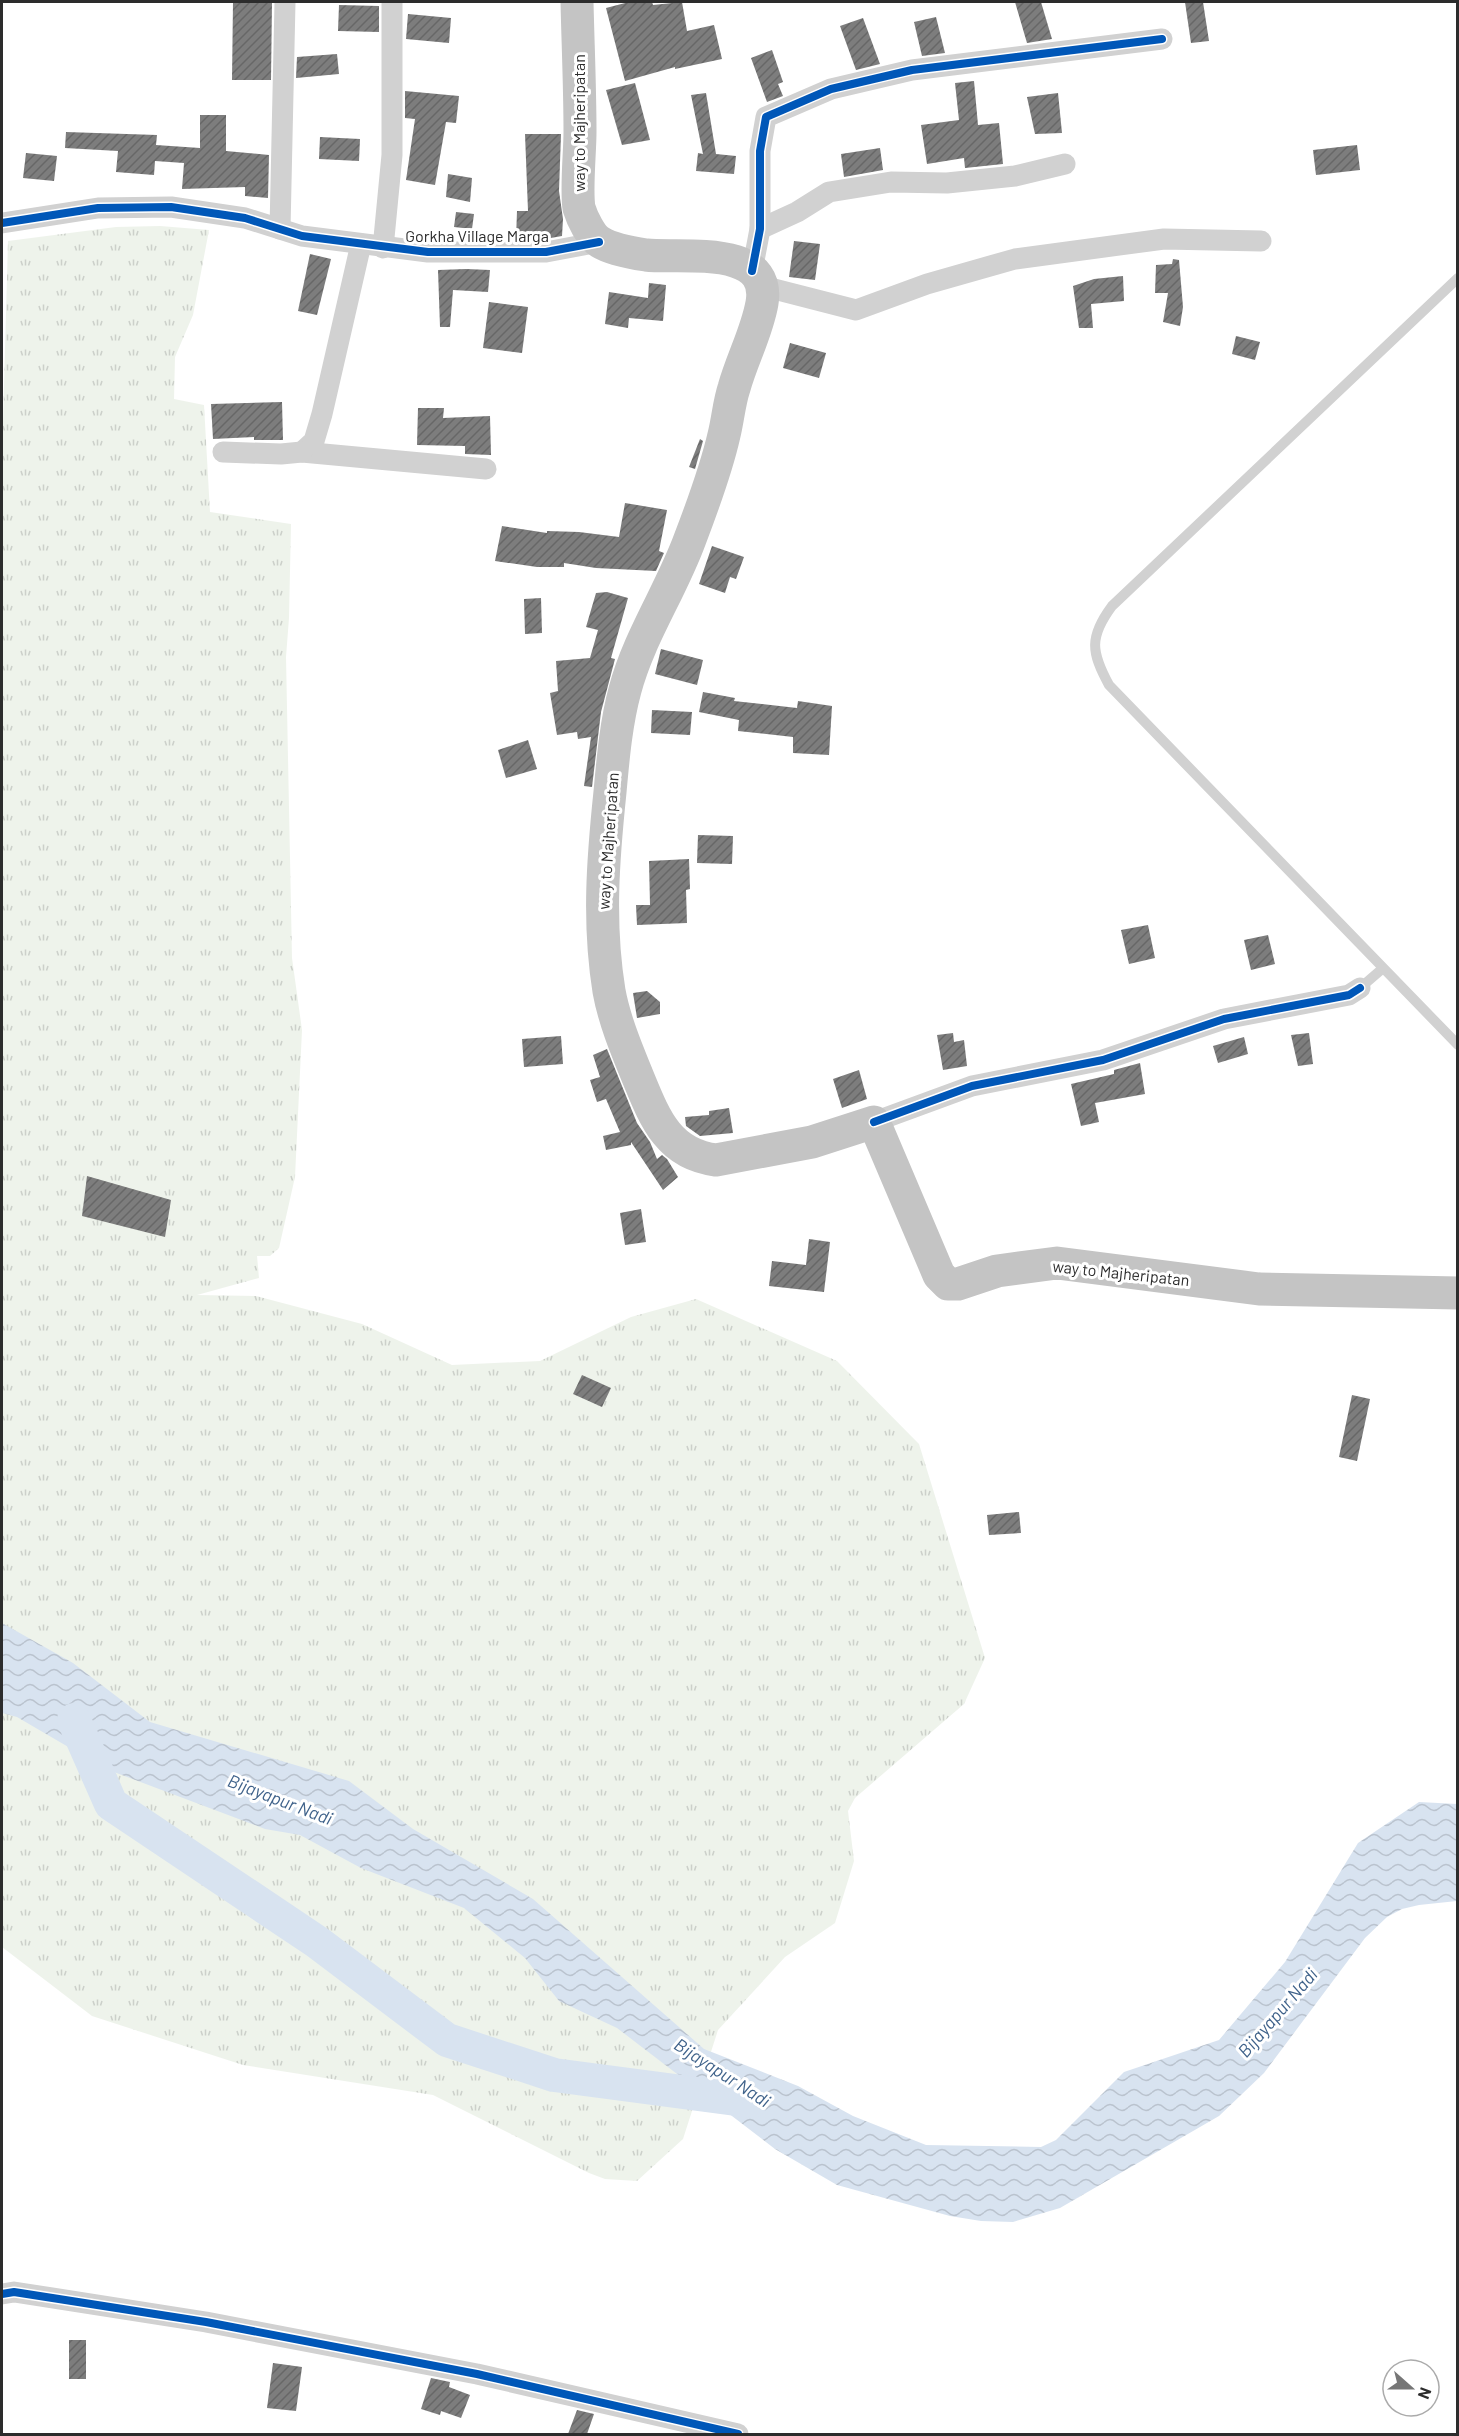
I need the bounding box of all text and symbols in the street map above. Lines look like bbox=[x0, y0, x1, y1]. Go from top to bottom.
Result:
street label: way to Majheripatan bbox=[569, 54, 588, 192]
street label: Gorkha Village Marga bbox=[405, 226, 549, 245]
street label: way to Majheripatan bbox=[593, 772, 622, 910]
street label: way to Majheripatan bbox=[1052, 1256, 1190, 1289]
water label: Bijayapur Nadi bbox=[225, 1769, 336, 1829]
water label: Bijayapur Nadi bbox=[1233, 1963, 1322, 2061]
water label: Bijayapur Nadi bbox=[670, 2033, 775, 2112]
north arrow bbox=[1381, 2358, 1441, 2418]
text: N bbox=[1415, 2385, 1436, 2402]

